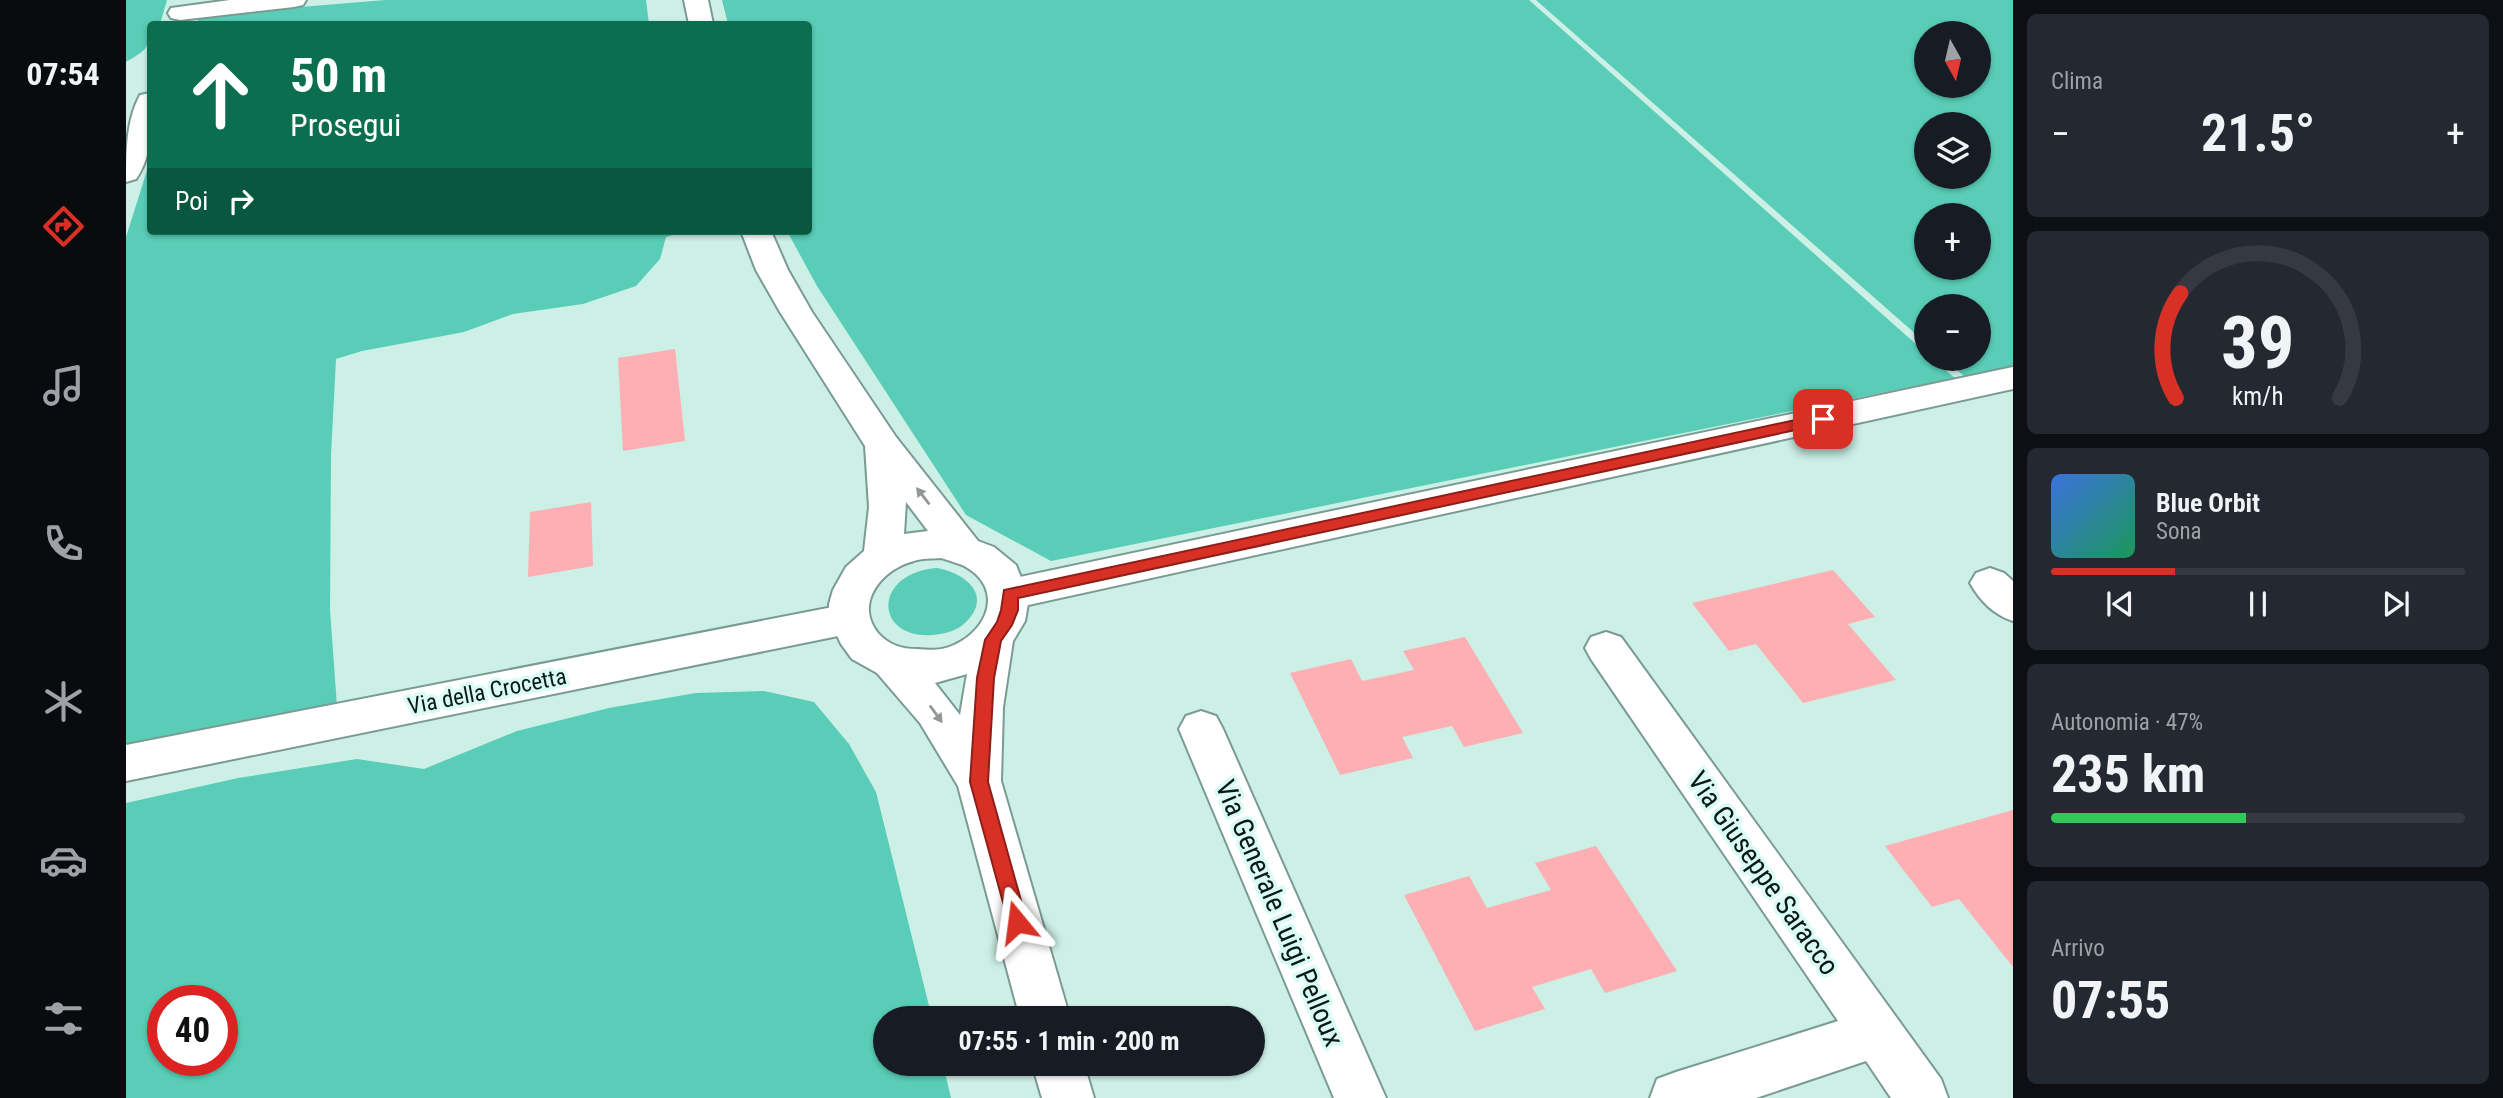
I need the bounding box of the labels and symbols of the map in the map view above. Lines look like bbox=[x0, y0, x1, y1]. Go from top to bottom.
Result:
north arrow bbox=[1914, 21, 1992, 98]
pin bbox=[1793, 389, 1853, 449]
one-way arrow bbox=[915, 488, 930, 506]
street label: Via della Crocetta bbox=[406, 663, 569, 720]
one-way arrow bbox=[929, 705, 943, 723]
street label: Via Giuseppe Saracco bbox=[1681, 765, 1846, 981]
street label: Via Generale Luigi Pelloux bbox=[1208, 775, 1351, 1051]
position arrow bbox=[980, 885, 1054, 959]
speed limit sign: 40 bbox=[147, 985, 238, 1076]

